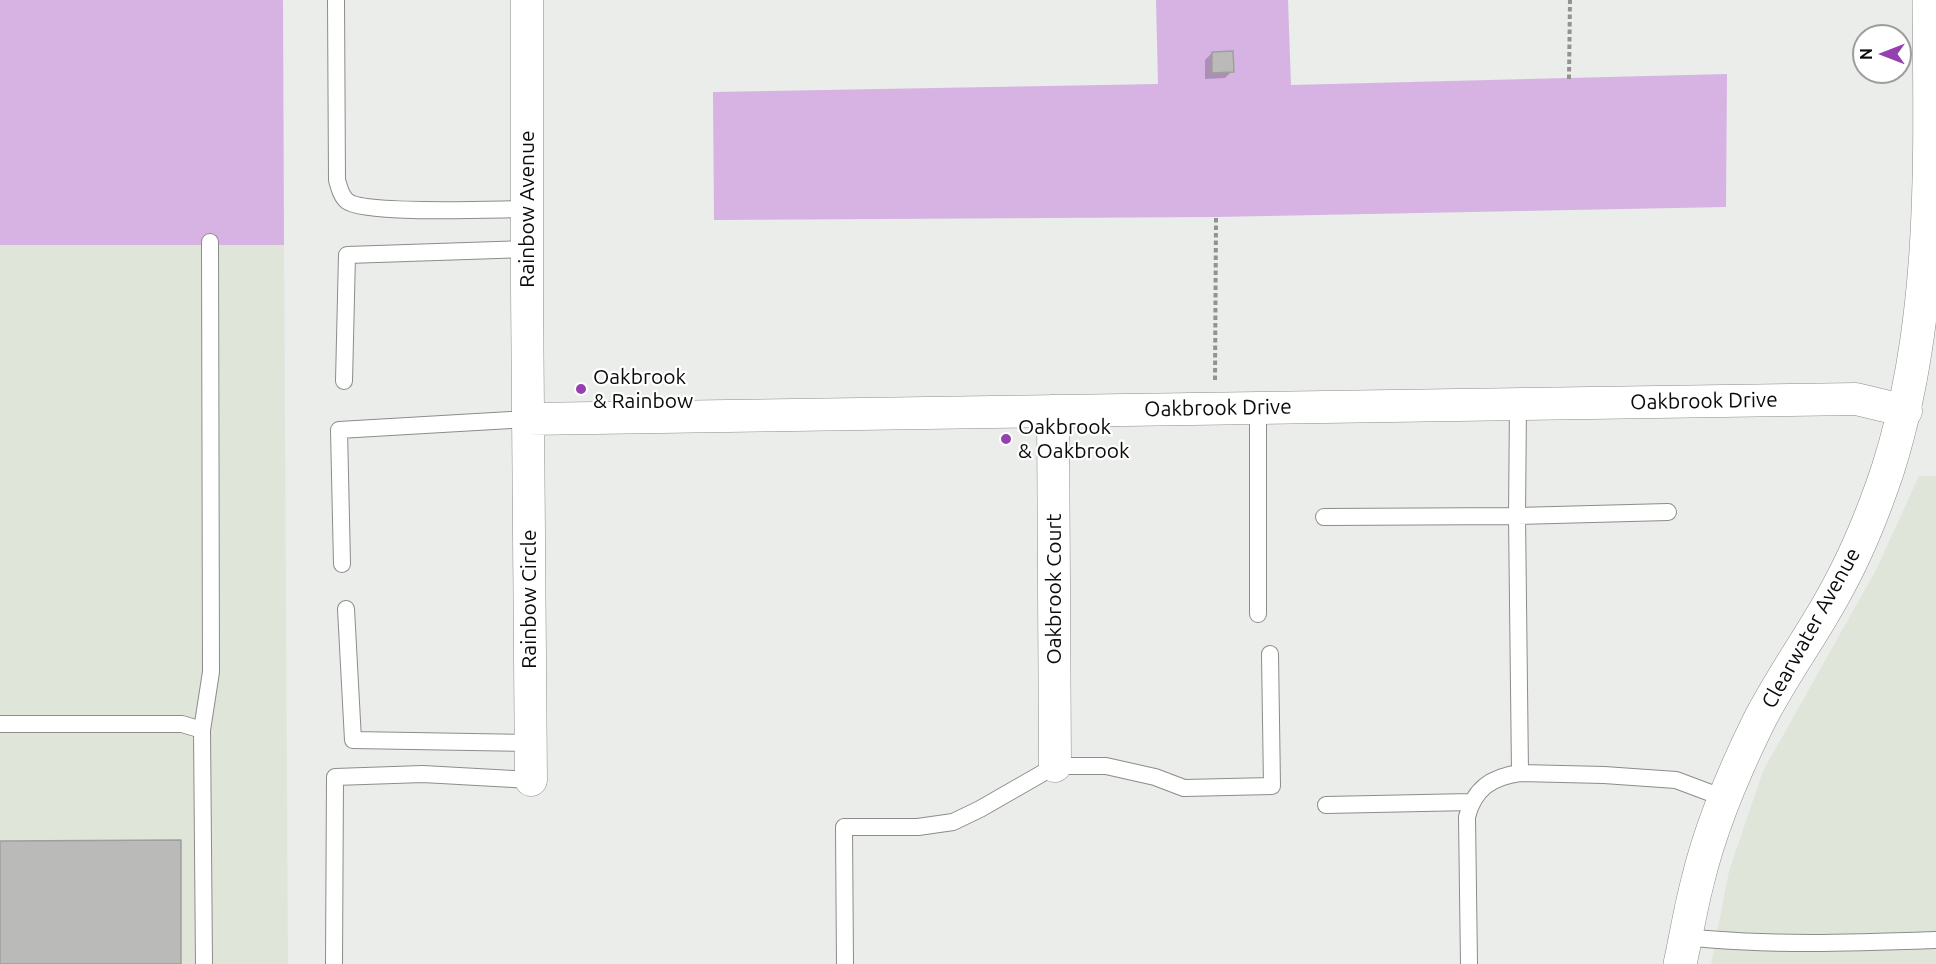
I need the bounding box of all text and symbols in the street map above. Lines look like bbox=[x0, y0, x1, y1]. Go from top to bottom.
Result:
north arrow bbox=[1852, 24, 1912, 84]
text: N bbox=[1857, 48, 1875, 60]
street label: Rainbow Avenue bbox=[514, 130, 540, 288]
place label: Oakbrook & Rainbow bbox=[593, 364, 693, 414]
marker: Oakbrook & Rainbow bbox=[574, 382, 588, 396]
street label: Oakbrook Drive bbox=[1630, 387, 1778, 415]
street label: Oakbrook Drive bbox=[1144, 394, 1292, 422]
place label: Oakbrook & Oakbrook bbox=[1018, 414, 1130, 464]
marker: Oakbrook & Oakbrook bbox=[999, 432, 1013, 446]
street label: Oakbrook Court bbox=[1041, 513, 1067, 665]
street label: Rainbow Circle bbox=[516, 529, 542, 669]
street label: Clearwater Avenue bbox=[1756, 543, 1866, 713]

